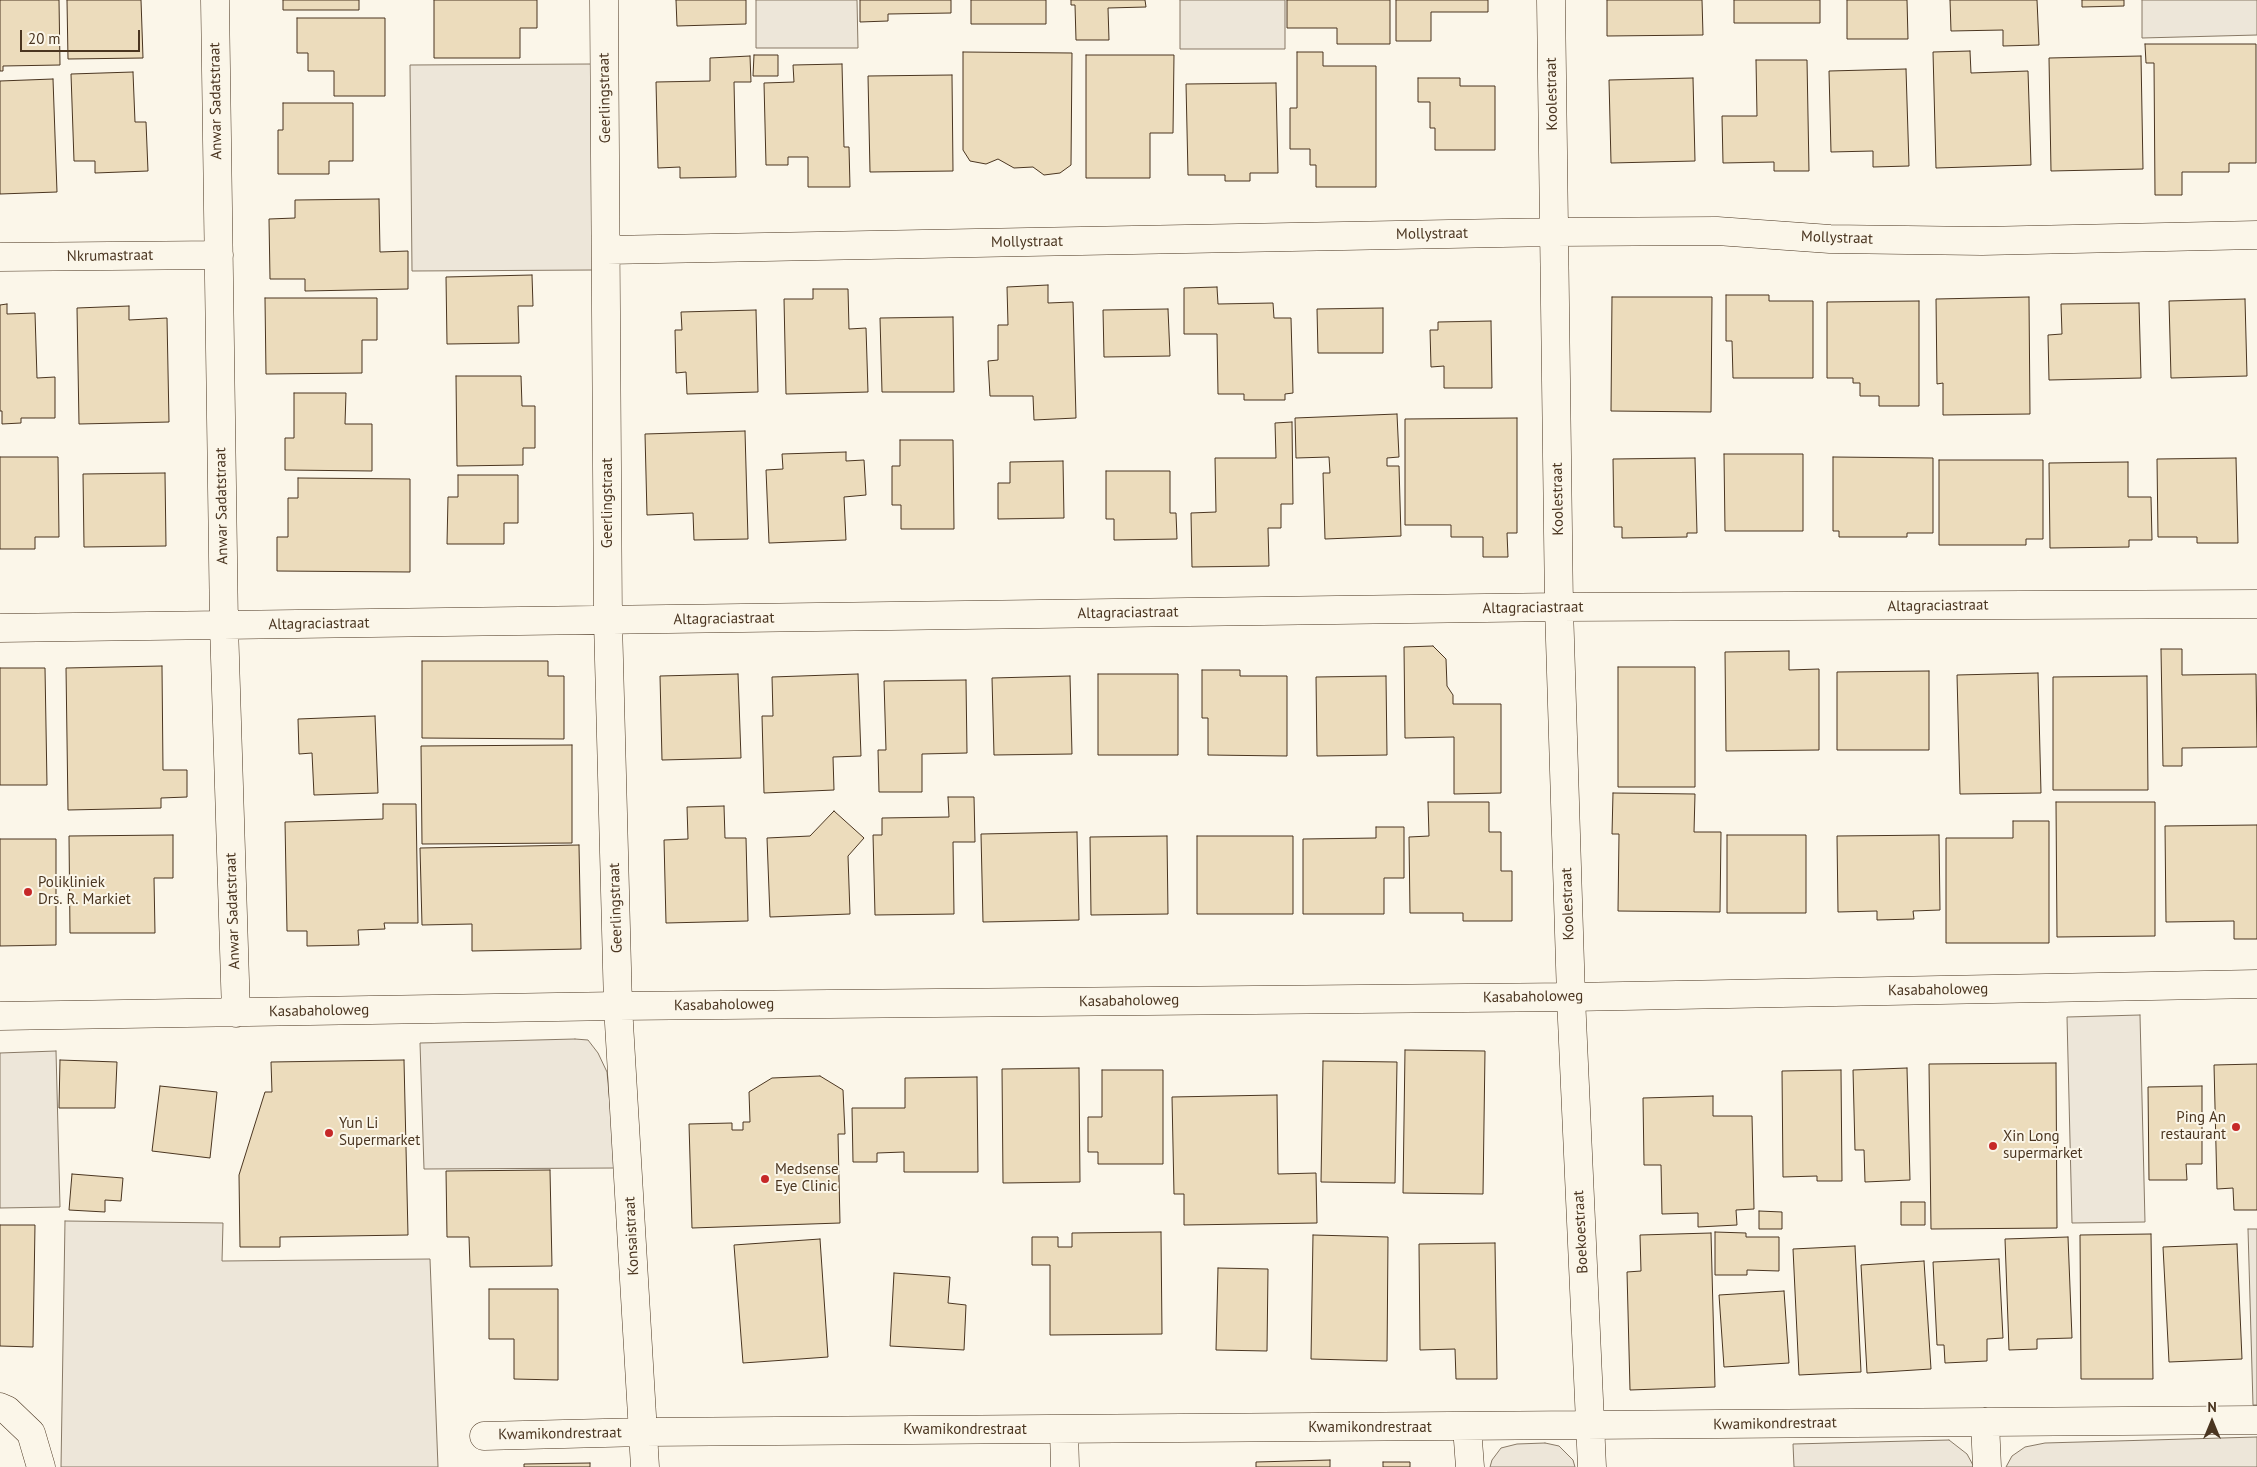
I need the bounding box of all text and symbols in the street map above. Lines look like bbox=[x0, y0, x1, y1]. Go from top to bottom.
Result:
scale bar bbox=[22, 20, 142, 52]
text: 20 m bbox=[28, 29, 61, 48]
street label: Anwar Sadatstraat bbox=[206, 42, 226, 160]
street label: Geerlingstraat bbox=[595, 53, 615, 143]
street label: Koolestraat bbox=[1542, 57, 1562, 131]
street label: Mollystraat bbox=[1396, 224, 1468, 244]
street label: Mollystraat bbox=[1801, 228, 1873, 248]
street label: Mollystraat bbox=[991, 232, 1063, 252]
street label: Nkrumastraat bbox=[67, 246, 153, 266]
street label: Anwar Sadatstraat bbox=[212, 447, 232, 565]
street label: Geerlingstraat bbox=[599, 458, 617, 548]
street label: Koolestraat bbox=[1548, 462, 1568, 536]
street label: Altagraciastraat bbox=[1887, 596, 1989, 616]
street label: Altagraciastraat bbox=[1482, 598, 1584, 618]
street label: Altagraciastraat bbox=[1077, 603, 1179, 623]
street label: Altagraciastraat bbox=[673, 609, 775, 629]
street label: Altagraciastraat bbox=[268, 614, 370, 634]
street label: Anwar Sadatstraat bbox=[222, 852, 244, 970]
street label: Geerlingstraat bbox=[605, 862, 627, 954]
street label: Koolestraat bbox=[1558, 867, 1578, 941]
place label: Polikliniek Drs. R. Markiet bbox=[38, 874, 131, 909]
marker: Polikliniek Drs. R. Markiet bbox=[22, 886, 34, 898]
street label: Kasabaholoweg bbox=[1888, 980, 1988, 1000]
street label: Kasabaholoweg bbox=[1483, 987, 1583, 1007]
street label: Kasabaholoweg bbox=[1079, 991, 1179, 1011]
street label: Kasabaholoweg bbox=[674, 995, 774, 1015]
street label: Kasabaholoweg bbox=[269, 1001, 369, 1021]
place label: Ping An restaurant bbox=[2161, 1109, 2226, 1144]
place label: Yun Li Supermarket bbox=[339, 1115, 420, 1150]
marker: Ping An restaurant bbox=[2230, 1121, 2242, 1133]
marker: Yun Li Supermarket bbox=[323, 1127, 335, 1139]
place label: Xin Long supermarket bbox=[2003, 1128, 2083, 1163]
marker: Xin Long supermarket bbox=[1987, 1140, 1999, 1152]
place label: Medsense Eye Clinic bbox=[775, 1161, 839, 1196]
marker: Medsense Eye Clinic bbox=[759, 1173, 771, 1185]
street label: Boekoestraat bbox=[1570, 1190, 1592, 1274]
street label: Konsaistraat bbox=[621, 1196, 643, 1276]
north arrow bbox=[2187, 1397, 2237, 1447]
text: N bbox=[2207, 1398, 2217, 1416]
street label: Kwamikondrestraat bbox=[1713, 1414, 1837, 1434]
street label: Kwamikondrestraat bbox=[1308, 1419, 1432, 1437]
street label: Kwamikondrestraat bbox=[903, 1421, 1027, 1439]
street label: Kwamikondrestraat bbox=[498, 1424, 622, 1444]

